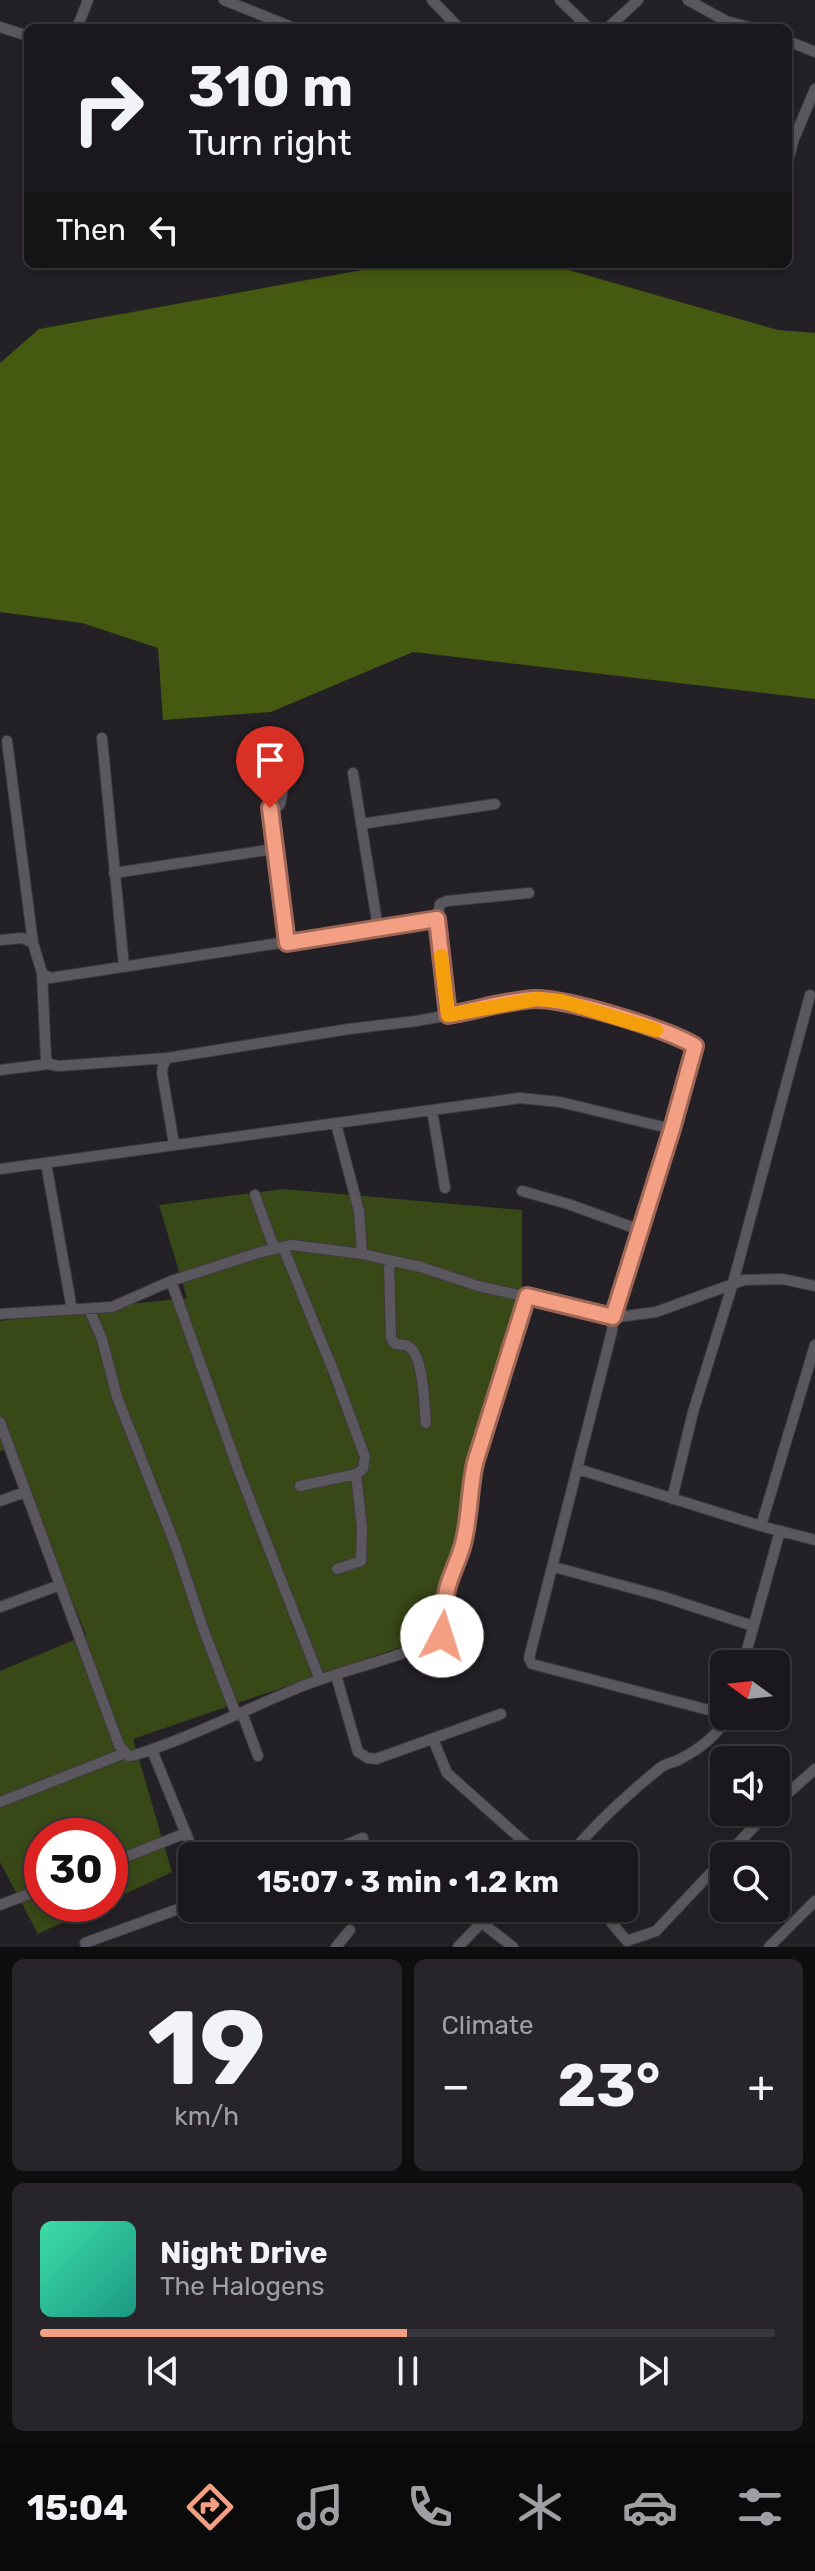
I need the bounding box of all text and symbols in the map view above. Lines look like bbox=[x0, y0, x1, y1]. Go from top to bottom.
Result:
text: 310 m bbox=[188, 54, 353, 120]
icon: right bbox=[56, 56, 160, 160]
text: Turn right bbox=[188, 121, 352, 164]
icon: left bbox=[142, 208, 186, 252]
text: Then bbox=[56, 212, 126, 248]
pin bbox=[236, 726, 304, 808]
icon: arrive bbox=[248, 738, 292, 782]
position arrow bbox=[400, 1594, 484, 1678]
north arrow bbox=[710, 1650, 790, 1730]
map controls bbox=[710, 1650, 790, 1922]
button: sound bbox=[710, 1746, 790, 1826]
speed limit sign: 30 bbox=[24, 1818, 128, 1922]
button: search bbox=[710, 1842, 790, 1922]
text: 15:07 · 3 min · 1.2 km bbox=[257, 1864, 559, 1900]
text: 19 bbox=[148, 1987, 266, 2110]
text: Climate bbox=[442, 2010, 534, 2041]
text: 23° bbox=[557, 2050, 660, 2121]
text: − bbox=[442, 2060, 470, 2112]
text: + bbox=[748, 2060, 775, 2112]
text: km/h bbox=[174, 2101, 239, 2132]
text: Night Drive bbox=[160, 2235, 328, 2271]
text: The Halogens bbox=[160, 2271, 325, 2302]
icon: previous bbox=[141, 2349, 185, 2393]
icon: pause bbox=[386, 2349, 430, 2393]
icon: next bbox=[631, 2349, 675, 2393]
icon: directions bbox=[182, 2479, 238, 2535]
icon: music bbox=[292, 2479, 348, 2535]
icon: phone bbox=[402, 2479, 458, 2535]
icon: climate bbox=[512, 2479, 568, 2535]
icon: car bbox=[622, 2479, 678, 2535]
icon: filters bbox=[732, 2479, 788, 2535]
text: 15:04 bbox=[27, 2486, 128, 2529]

